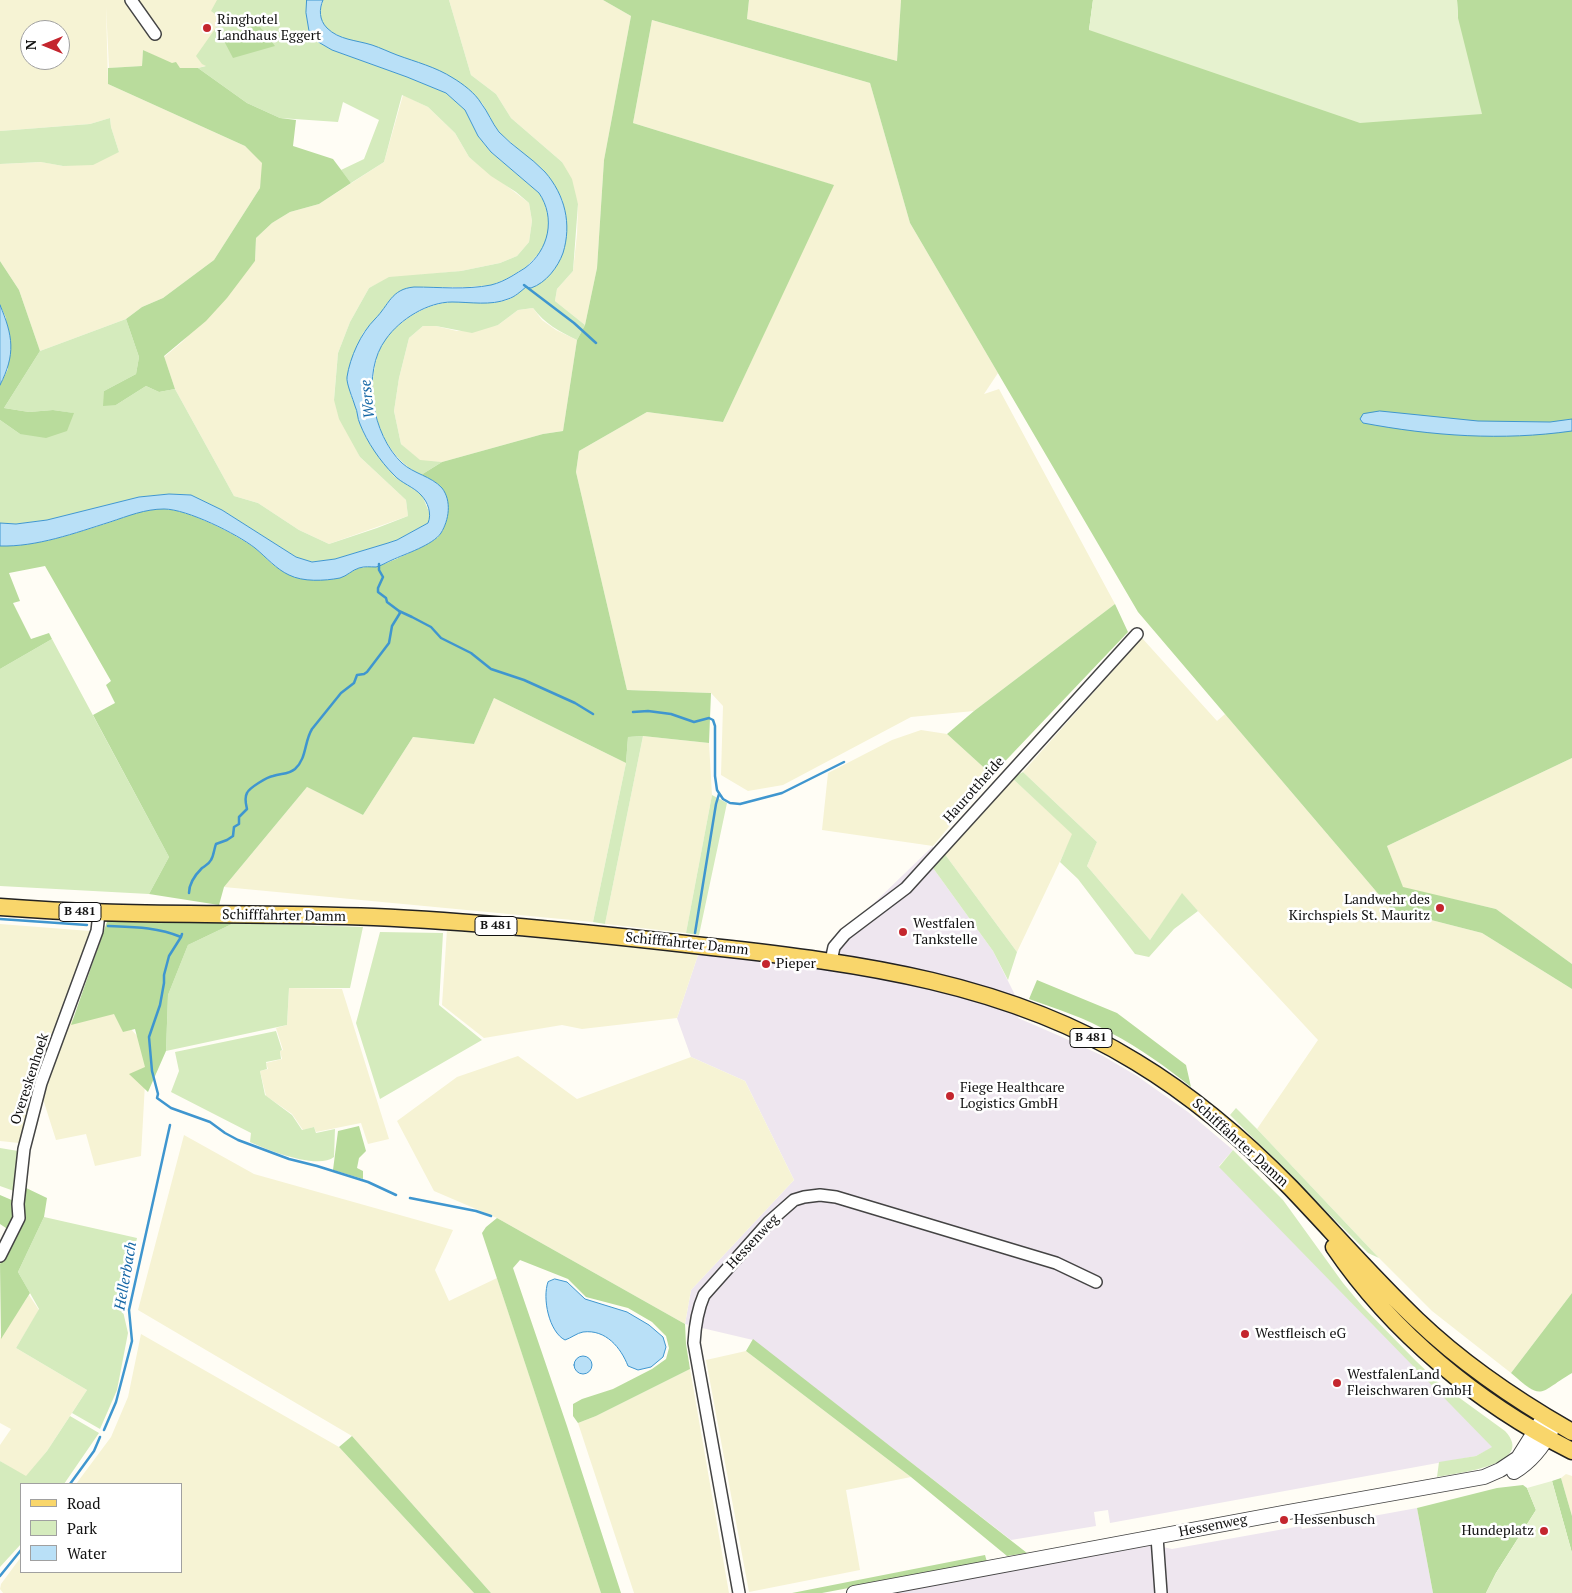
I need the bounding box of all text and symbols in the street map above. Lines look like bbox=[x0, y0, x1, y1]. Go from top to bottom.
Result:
place label: Ringhotel Landhaus Eggert bbox=[217, 12, 321, 44]
north arrow bbox=[20, 20, 70, 70]
marker: Ringhotel Landhaus Eggert bbox=[201, 22, 213, 34]
text: N bbox=[21, 40, 40, 50]
water label: Werse bbox=[357, 379, 379, 419]
street label: Haurottheide bbox=[940, 754, 1008, 826]
place label: Landwehr des Kirchspiels St. Mauritz bbox=[1289, 892, 1430, 924]
road number: B 481 bbox=[59, 902, 101, 922]
marker: Landwehr des Kirchspiels St. Mauritz bbox=[1434, 902, 1446, 914]
street label: Schifffahrter Damm bbox=[222, 907, 346, 925]
road number: B 481 bbox=[475, 916, 517, 936]
place label: Westfalen Tankstelle bbox=[913, 916, 978, 949]
marker: Westfalen Tankstelle bbox=[897, 926, 909, 938]
street label: Schifffahrter Damm bbox=[625, 929, 749, 959]
place label: Pieper bbox=[776, 956, 816, 972]
marker: Pieper bbox=[760, 958, 772, 970]
road number: B 481 bbox=[1070, 1028, 1112, 1048]
street label: Overeskenhoek bbox=[7, 1031, 53, 1127]
place label: Fiege Healthcare Logistics GmbH bbox=[960, 1080, 1065, 1112]
marker: Fiege Healthcare Logistics GmbH bbox=[944, 1090, 956, 1102]
street label: Schifffahrter Damm bbox=[1188, 1095, 1292, 1191]
street label: Hessenweg bbox=[723, 1211, 783, 1273]
water label: Hellerbach bbox=[111, 1240, 141, 1312]
place label: Westfleisch eG bbox=[1255, 1326, 1346, 1342]
marker: Westfleisch eG bbox=[1239, 1328, 1251, 1340]
place label: WestfalenLand Fleischwaren GmbH bbox=[1347, 1367, 1472, 1400]
marker: WestfalenLand Fleischwaren GmbH bbox=[1331, 1377, 1343, 1389]
legend bbox=[20, 1483, 182, 1573]
text: Road bbox=[67, 1493, 100, 1513]
street label: Hessenweg bbox=[1177, 1511, 1249, 1541]
place label: Hessenbusch bbox=[1294, 1512, 1375, 1528]
marker: Hessenbusch bbox=[1278, 1514, 1290, 1526]
text: Park bbox=[67, 1518, 97, 1538]
place label: Hundeplatz bbox=[1461, 1523, 1534, 1539]
marker: Hundeplatz bbox=[1538, 1525, 1550, 1537]
text: Water bbox=[67, 1543, 106, 1563]

